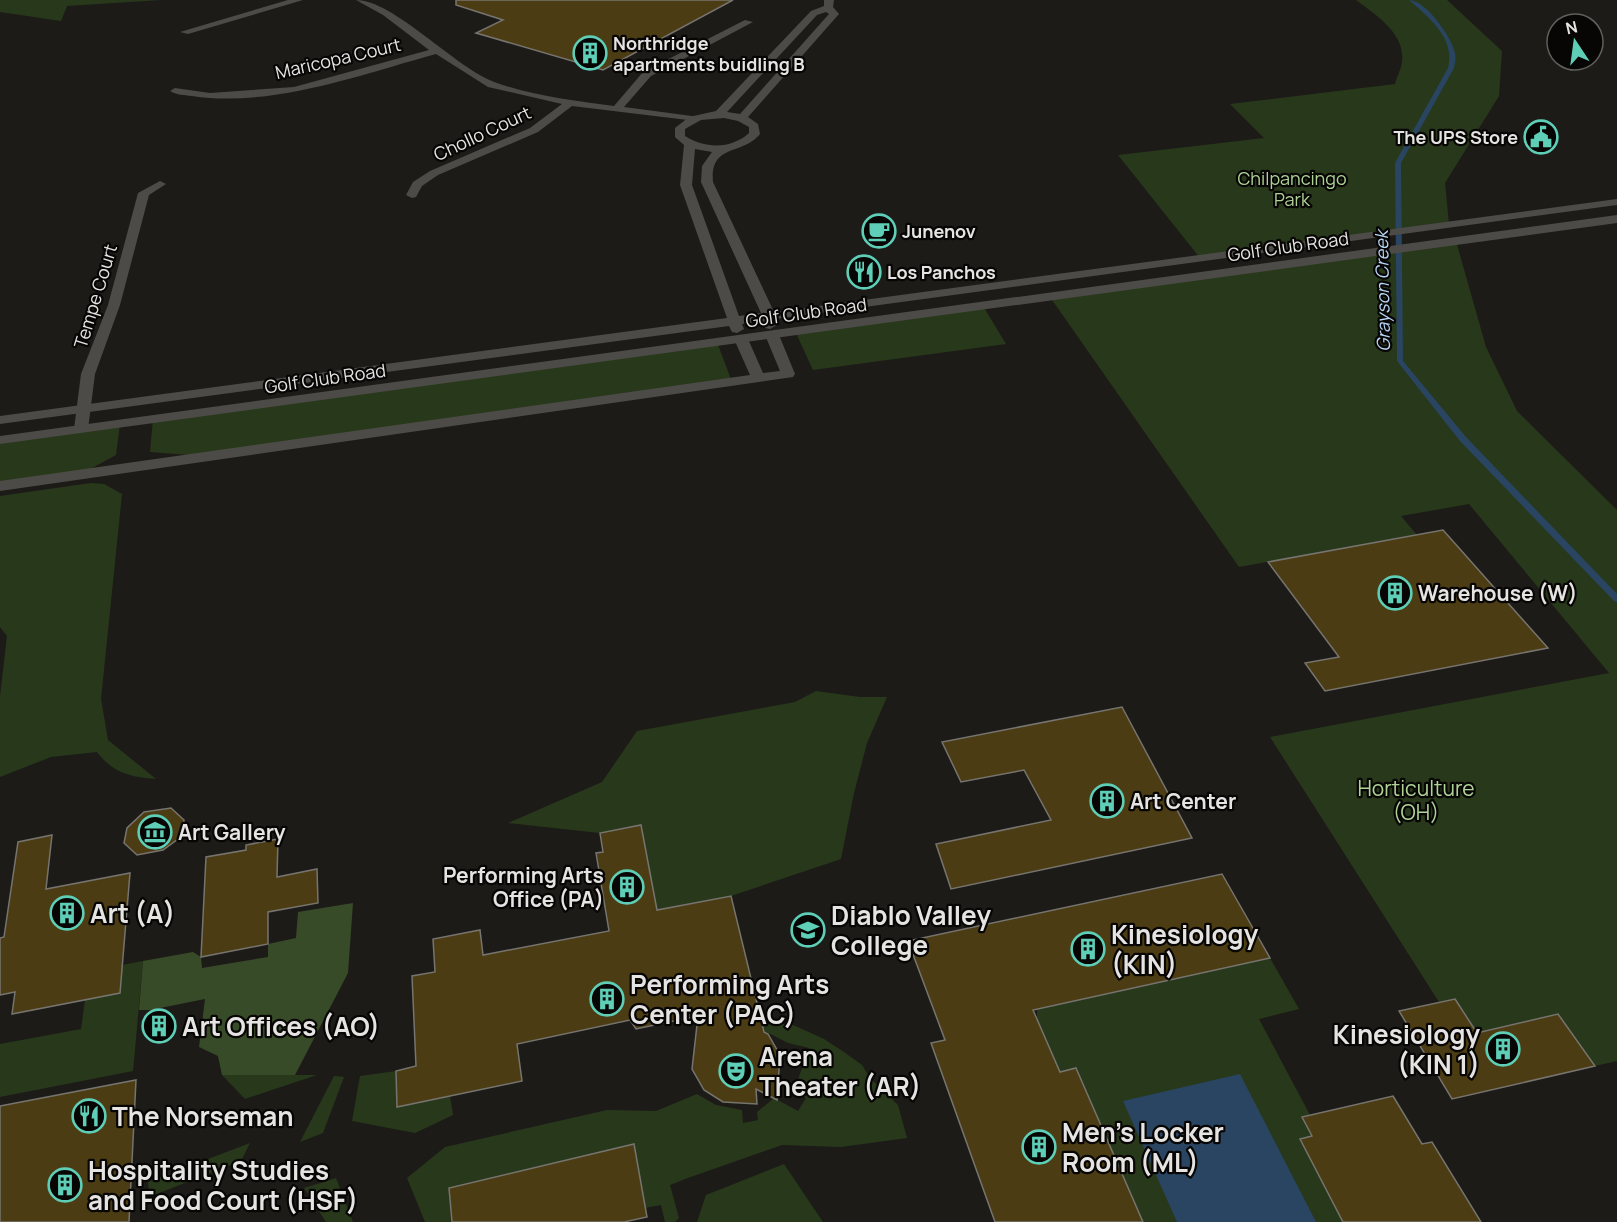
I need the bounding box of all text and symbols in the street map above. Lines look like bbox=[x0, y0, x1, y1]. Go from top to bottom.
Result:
north arrow bbox=[1545, 12, 1605, 72]
text: N bbox=[1564, 15, 1580, 39]
place label: Northridge apartments buidling B bbox=[613, 31, 805, 76]
street label: Maricopa Court bbox=[273, 32, 403, 84]
building icon: Northridge apartments buidling B bbox=[572, 35, 608, 71]
street label: Chollo Court bbox=[429, 100, 535, 166]
public building icon: The UPS Store bbox=[1523, 119, 1559, 155]
place label: The UPS Store bbox=[1393, 125, 1518, 149]
park label: Chilpancingo Park bbox=[1237, 166, 1347, 211]
cafe icon: Junenov bbox=[861, 213, 897, 249]
place label: Junenov bbox=[902, 219, 976, 243]
street label: Golf Club Road bbox=[1226, 226, 1350, 266]
water label: Grayson Creek bbox=[1369, 227, 1395, 352]
street label: Tempe Court bbox=[68, 241, 122, 351]
restaurant icon: Los Panchos bbox=[846, 254, 882, 290]
place label: Los Panchos bbox=[887, 260, 996, 284]
street label: Golf Club Road bbox=[744, 292, 868, 332]
street label: Golf Club Road bbox=[263, 358, 387, 398]
building icon: Warehouse (W) bbox=[1377, 575, 1413, 611]
place label: Warehouse (W) bbox=[1418, 579, 1577, 607]
park label: Horticulture (OH) bbox=[1357, 774, 1475, 826]
building icon: Art Center bbox=[1089, 783, 1125, 819]
place label: Art Center bbox=[1130, 787, 1236, 815]
museum icon: Art Gallery bbox=[137, 814, 173, 850]
place label: Art Gallery bbox=[178, 818, 286, 846]
place label: Performing Arts Office (PA) bbox=[443, 861, 604, 913]
building icon: Performing Arts Office (PA) bbox=[609, 869, 645, 905]
building icon: Art (A) bbox=[49, 895, 85, 931]
place label: Art (A) bbox=[90, 895, 175, 931]
place label: Diablo Valley College bbox=[831, 897, 991, 963]
school or university icon: Diablo Valley College bbox=[790, 912, 826, 948]
place label: Kinesiology (KIN) bbox=[1111, 916, 1259, 982]
building icon: Kinesiology (KIN) bbox=[1070, 931, 1106, 967]
place label: Performing Arts Center (PAC) bbox=[630, 966, 829, 1032]
building icon: Performing Arts Center (PAC) bbox=[589, 981, 625, 1017]
building icon: Art Offices (AO) bbox=[141, 1008, 177, 1044]
place label: Art Offices (AO) bbox=[182, 1008, 380, 1044]
place label: Kinesiology (KIN 1) bbox=[1333, 1016, 1480, 1082]
building icon: Kinesiology (KIN 1) bbox=[1485, 1031, 1521, 1067]
place label: Arena Theater (AR) bbox=[759, 1038, 921, 1104]
theatre icon: Arena Theater (AR) bbox=[718, 1053, 754, 1089]
restaurant icon: The Norseman bbox=[71, 1098, 107, 1134]
place label: The Norseman bbox=[112, 1098, 293, 1134]
place label: Men's Locker Room (ML) bbox=[1062, 1114, 1224, 1180]
building icon: Men's Locker Room (ML) bbox=[1021, 1129, 1057, 1165]
place label: Hospitality Studies and Food Court (HSF) bbox=[88, 1152, 358, 1218]
building icon: Hospitality Studies and Food Court (HSF) bbox=[47, 1167, 83, 1203]

